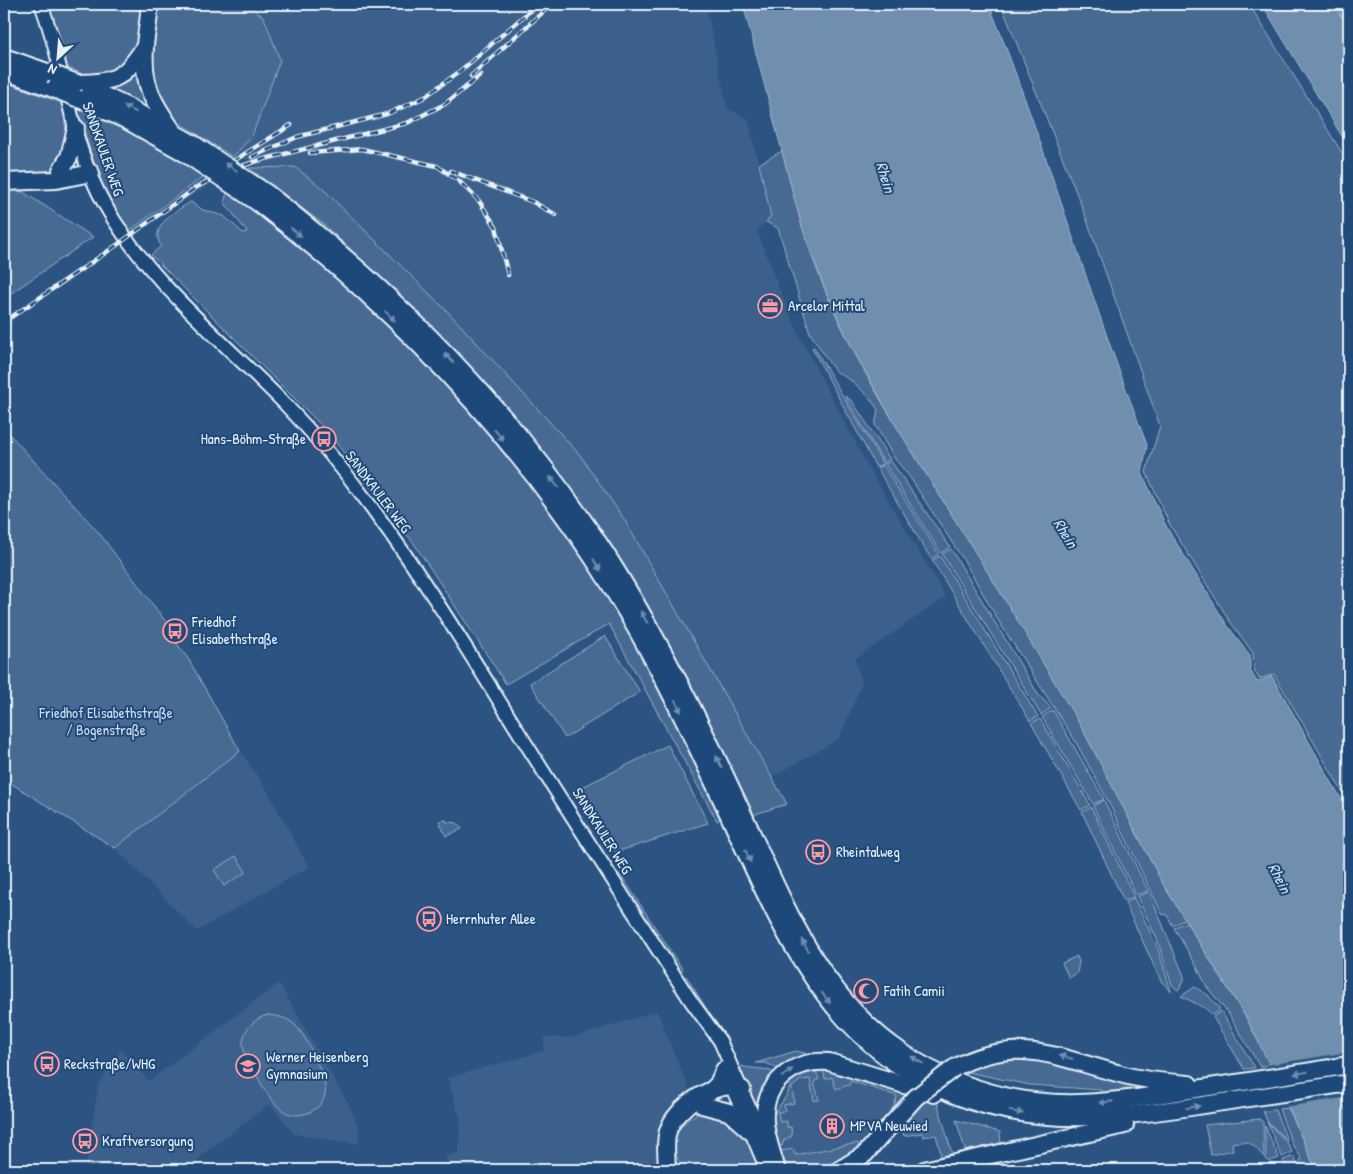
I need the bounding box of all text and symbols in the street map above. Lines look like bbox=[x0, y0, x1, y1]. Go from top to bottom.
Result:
north arrow bbox=[32, 32, 82, 82]
text: N bbox=[44, 60, 60, 80]
street label: SANDKAULER WEG bbox=[78, 99, 130, 199]
one-way arrow bbox=[123, 105, 138, 113]
water label: Rhein bbox=[871, 159, 902, 197]
one-way arrow bbox=[224, 162, 238, 172]
one-way arrow bbox=[289, 226, 302, 237]
office icon: Arcelor Mittal bbox=[757, 293, 783, 319]
place label: Arcelor Mittal bbox=[788, 295, 865, 316]
one-way arrow bbox=[383, 310, 395, 322]
one-way arrow bbox=[443, 353, 455, 365]
bus stop icon: Hans-Böhm-Straße bbox=[311, 426, 337, 452]
place label: Hans-Böhm-Straße bbox=[201, 428, 306, 449]
one-way arrow bbox=[494, 429, 505, 442]
street label: SANDKAULER WEG bbox=[340, 446, 417, 538]
one-way arrow bbox=[549, 476, 560, 489]
water label: Rhein bbox=[1048, 514, 1085, 554]
one-way arrow bbox=[593, 558, 602, 572]
place label: Friedhof Elisabethstraße bbox=[191, 611, 278, 649]
one-way arrow bbox=[640, 611, 649, 624]
bus stop icon: Friedhof Elisabethstraße bbox=[162, 618, 188, 644]
one-way arrow bbox=[674, 699, 682, 713]
park label: Friedhof Elisabethstraße / Bogenstraße bbox=[38, 702, 173, 740]
one-way arrow bbox=[715, 755, 723, 769]
street label: SANDKAULER WEG bbox=[567, 783, 638, 879]
bus stop icon: Rheintalweg bbox=[805, 839, 831, 865]
place label: Rheintalweg bbox=[836, 841, 900, 862]
one-way arrow bbox=[745, 849, 753, 863]
water label: Rhein bbox=[1263, 859, 1298, 898]
bus stop icon: Herrnhuter Allee bbox=[416, 906, 442, 932]
place label: Herrnhuter Allee bbox=[446, 908, 536, 929]
one-way arrow bbox=[801, 938, 810, 951]
mosque icon: Fatih Camii bbox=[853, 978, 879, 1004]
place label: Fatih Camii bbox=[883, 980, 945, 1001]
one-way arrow bbox=[821, 991, 832, 1004]
place label: Werner Heisenberg Gymnasium bbox=[266, 1046, 369, 1084]
bus stop icon: Reckstraße/WHG bbox=[34, 1051, 60, 1077]
place label: Reckstraße/WHG bbox=[64, 1053, 156, 1074]
school or university icon: Werner Heisenberg Gymnasium bbox=[235, 1053, 261, 1079]
one-way arrow bbox=[1058, 1053, 1073, 1061]
one-way arrow bbox=[910, 1056, 923, 1065]
one-way arrow bbox=[780, 1068, 793, 1078]
one-way arrow bbox=[1293, 1069, 1309, 1077]
one-way arrow bbox=[1098, 1098, 1114, 1106]
one-way arrow bbox=[1185, 1103, 1201, 1111]
one-way arrow bbox=[1008, 1108, 1023, 1116]
building icon: MPVA Neuwied bbox=[819, 1113, 845, 1139]
place label: MPVA Neuwied bbox=[850, 1115, 928, 1136]
bus stop icon: Kraftversorgung bbox=[72, 1128, 98, 1154]
place label: Kraftversorgung bbox=[102, 1130, 194, 1151]

